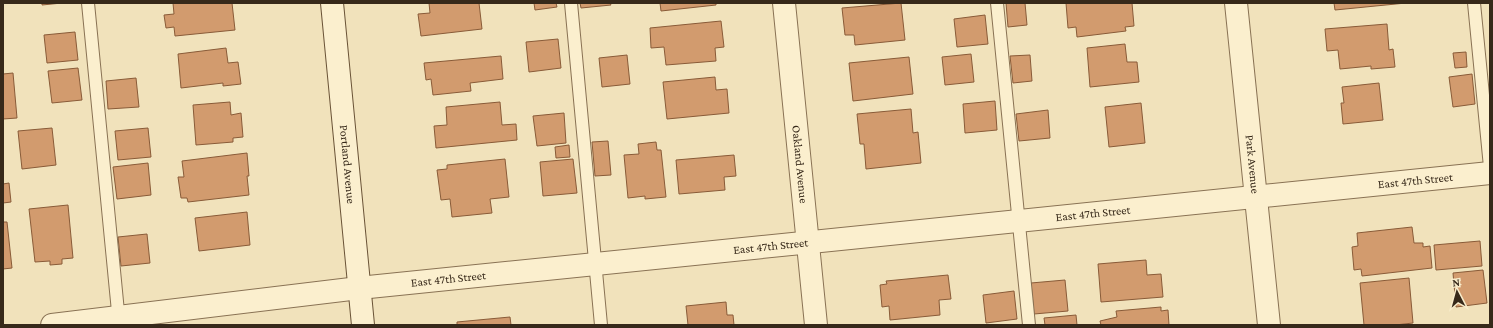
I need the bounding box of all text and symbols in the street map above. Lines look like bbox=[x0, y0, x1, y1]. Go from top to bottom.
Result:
street label: Portland Avenue bbox=[337, 124, 358, 204]
street label: Oakland Avenue bbox=[789, 124, 811, 204]
street label: Park Avenue bbox=[1243, 134, 1262, 194]
street label: East 47th Street bbox=[1377, 170, 1454, 191]
street label: East 47th Street bbox=[1055, 202, 1132, 224]
street label: East 47th Street bbox=[733, 235, 810, 257]
street label: East 47th Street bbox=[410, 268, 487, 290]
north arrow bbox=[1437, 272, 1477, 312]
text: N bbox=[1452, 276, 1461, 288]

